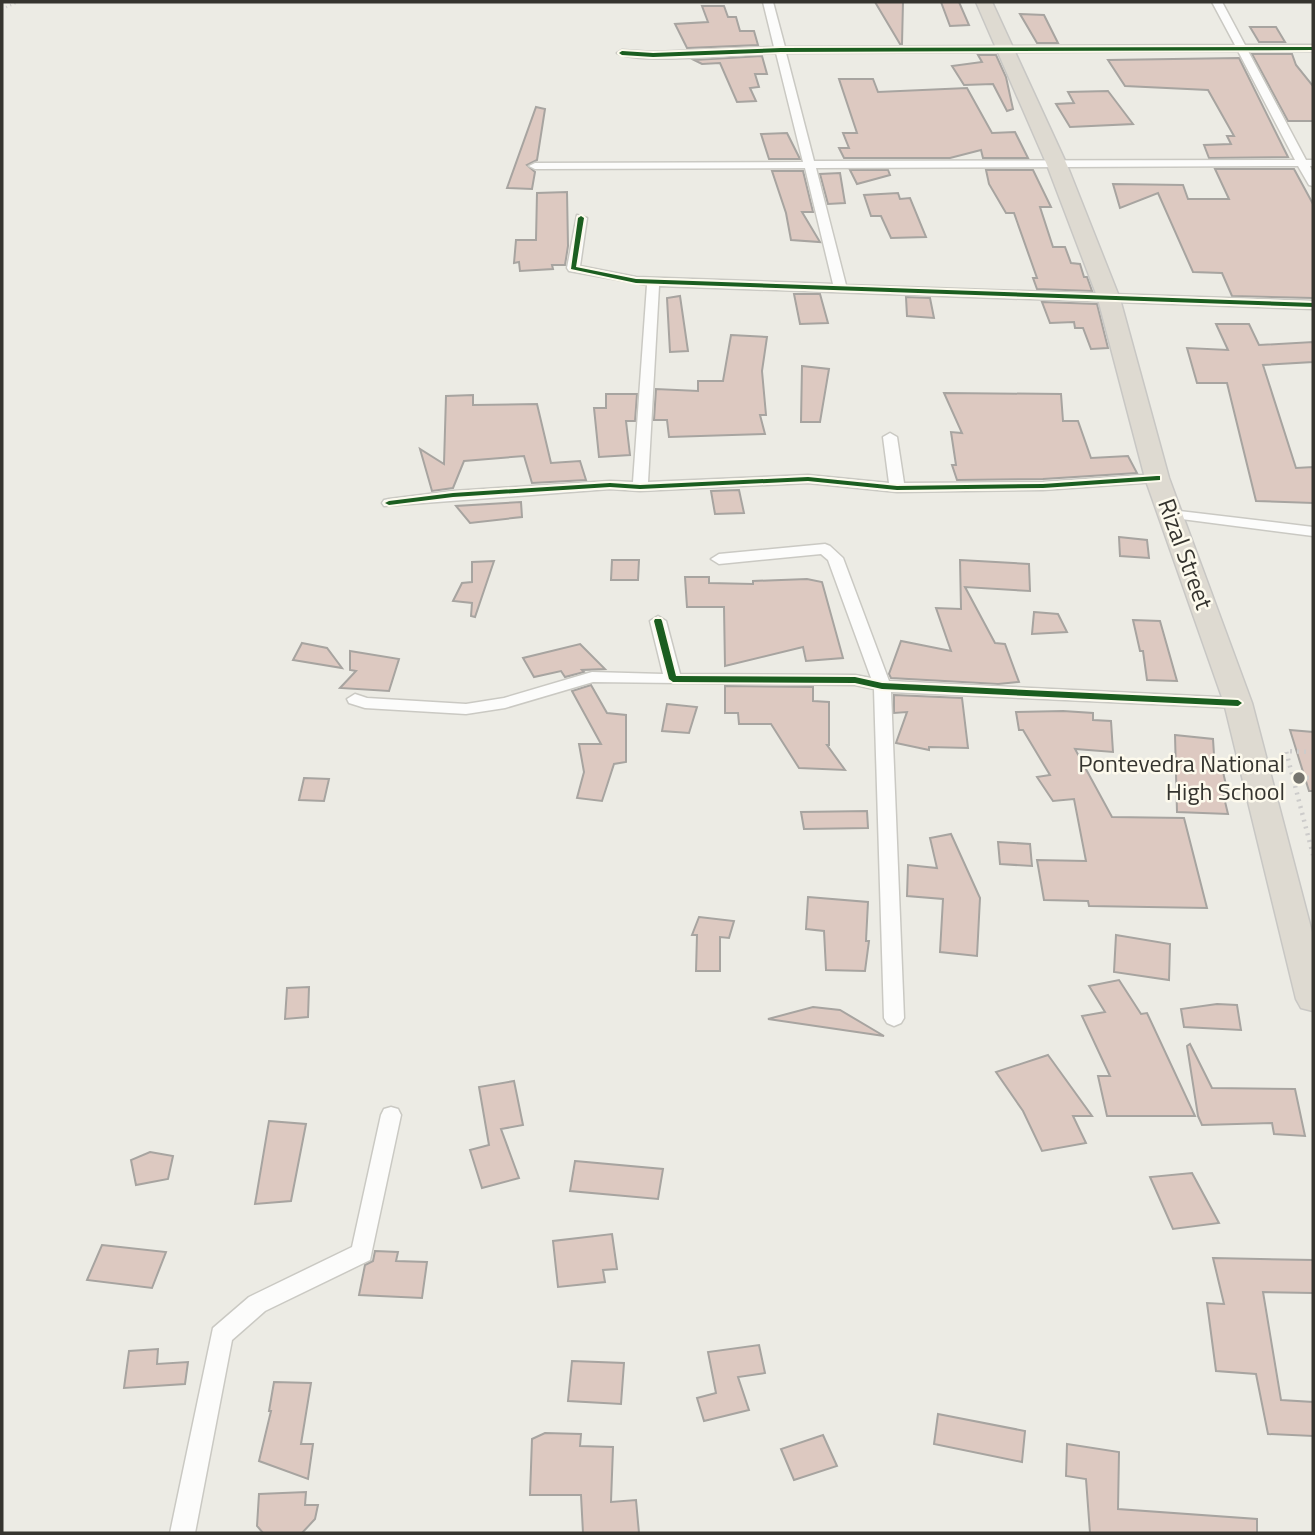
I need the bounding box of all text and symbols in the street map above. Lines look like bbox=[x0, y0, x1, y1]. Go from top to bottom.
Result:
street label: Rizal Street bbox=[1149, 493, 1223, 615]
place label: Pontevedra National High School bbox=[1078, 745, 1285, 809]
marker: Pontevedra National High School bbox=[1291, 770, 1307, 786]

